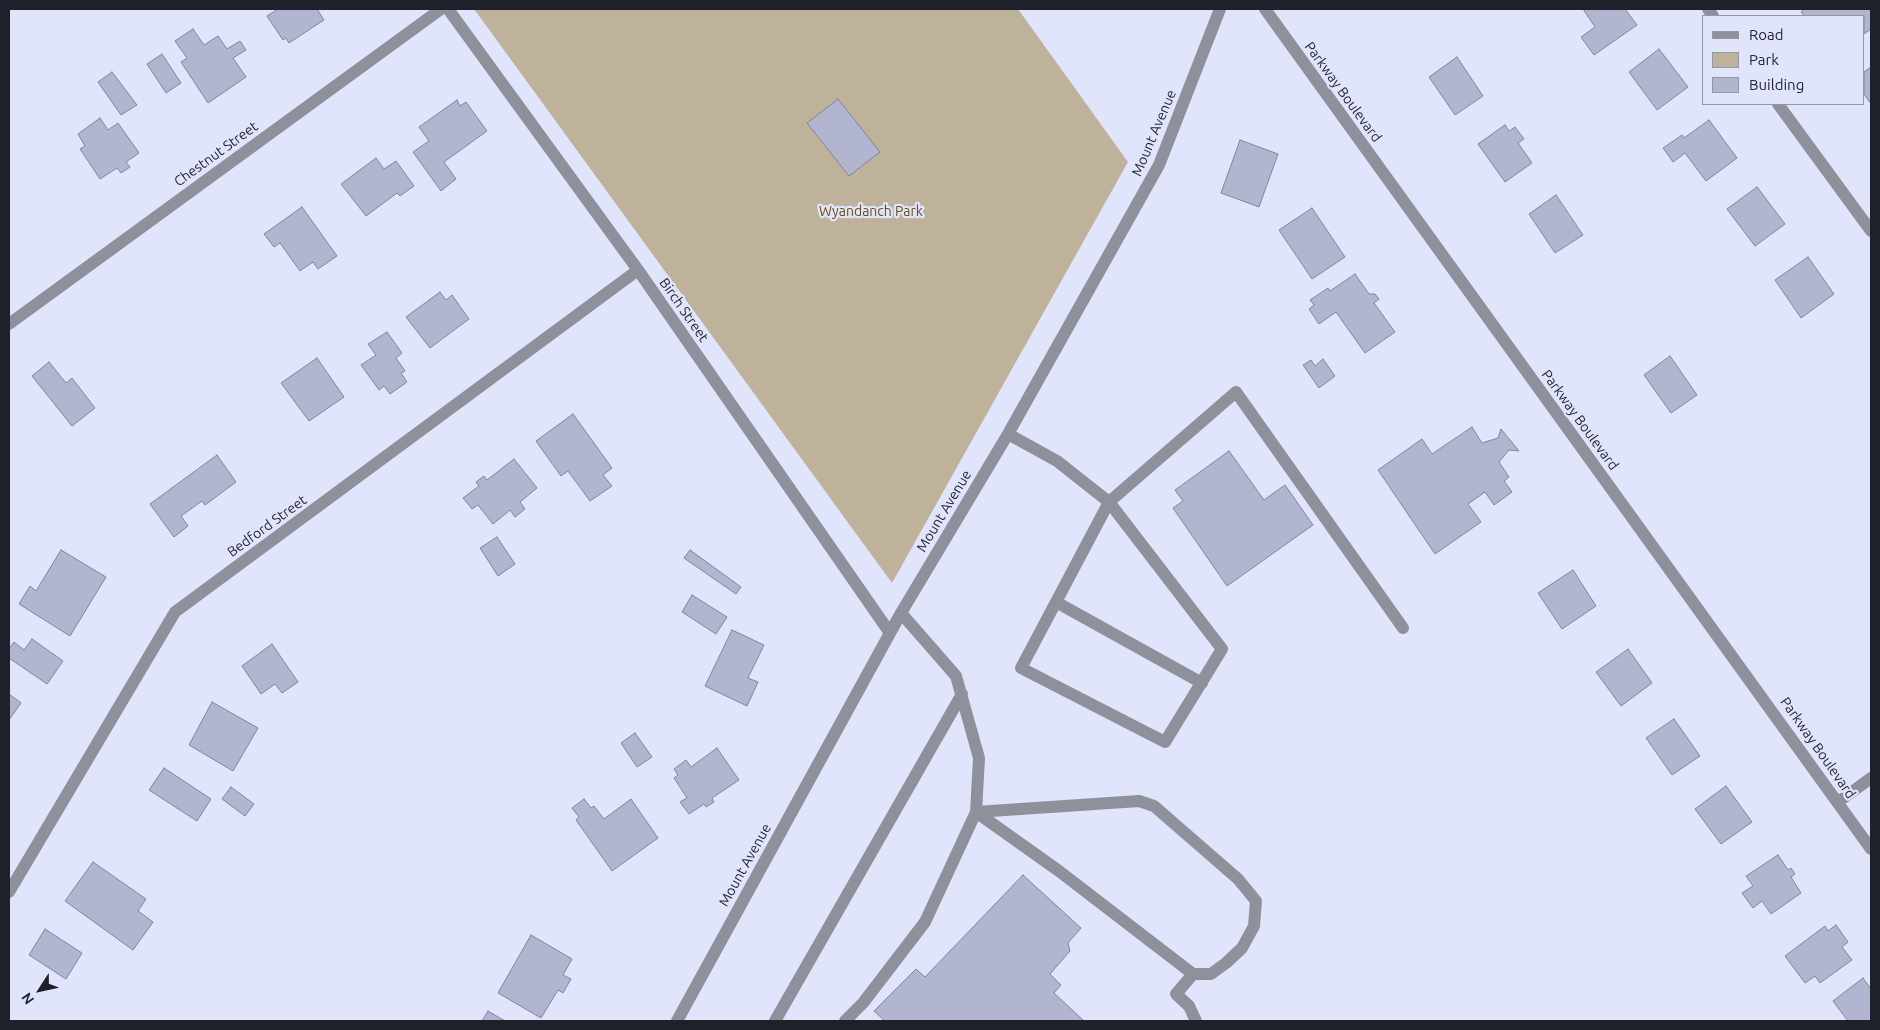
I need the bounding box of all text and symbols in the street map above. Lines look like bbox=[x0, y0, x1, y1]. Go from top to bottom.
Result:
legend bbox=[1702, 15, 1865, 105]
text: Road bbox=[1749, 26, 1784, 43]
street label: Parkway Boulevard bbox=[1301, 39, 1385, 145]
text: Park bbox=[1749, 51, 1779, 68]
text: Building bbox=[1749, 76, 1804, 93]
street label: Mount Avenue bbox=[1128, 87, 1180, 179]
street label: Chestnut Street bbox=[171, 118, 261, 190]
park label: Wyandanch Park bbox=[819, 203, 923, 219]
street label: Birch Street bbox=[656, 275, 712, 345]
street label: Parkway Boulevard bbox=[1538, 367, 1622, 473]
street label: Mount Avenue bbox=[913, 467, 975, 555]
street label: Bedford Street bbox=[224, 492, 310, 560]
street label: Parkway Boulevard bbox=[1777, 694, 1859, 802]
street label: Mount Avenue bbox=[715, 821, 775, 909]
north arrow bbox=[15, 965, 65, 1015]
text: N bbox=[18, 990, 37, 1007]

